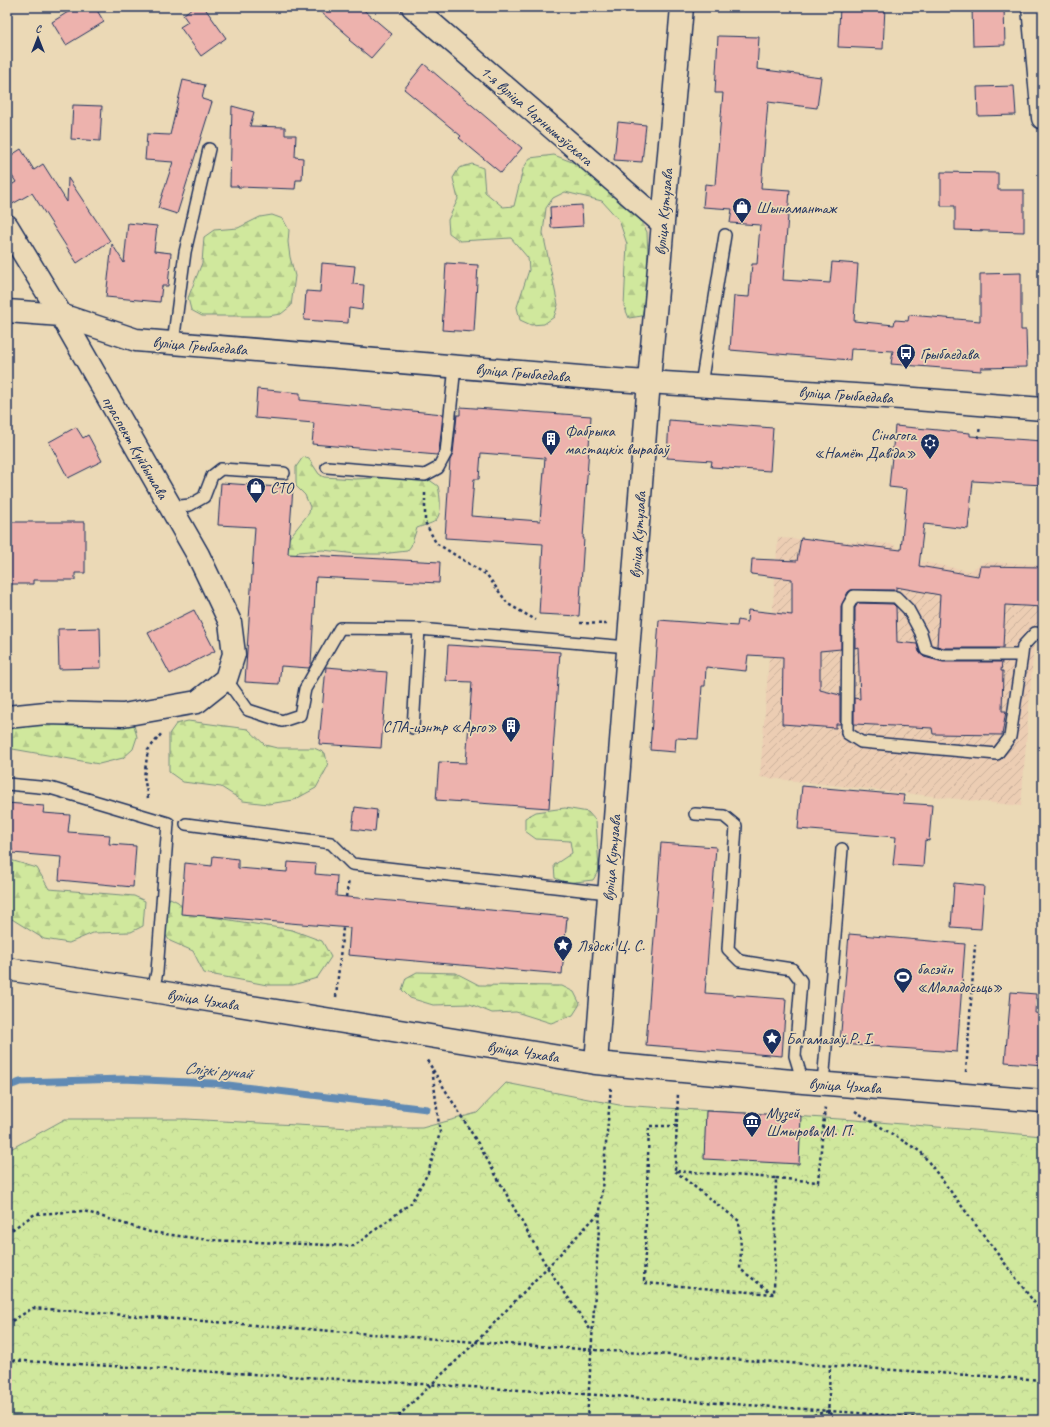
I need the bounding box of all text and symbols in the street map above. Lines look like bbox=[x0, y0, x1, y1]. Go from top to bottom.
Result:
north arrow bbox=[18, 18, 58, 58]
text: С bbox=[35, 21, 42, 35]
street label: 1-я вуліца Чарнышэўскага bbox=[476, 61, 598, 171]
street label: вуліца Кутузава bbox=[650, 166, 678, 256]
shop icon: Шынамантаж bbox=[731, 196, 753, 224]
place label: Шынамантаж bbox=[756, 198, 838, 218]
street label: вуліца Грыбаедава bbox=[152, 332, 249, 360]
bus stop icon: Грыбаедава bbox=[895, 342, 917, 370]
place label: Грыбаедава bbox=[920, 344, 980, 364]
street label: вуліца Грыбаедава bbox=[475, 359, 572, 387]
street label: вуліца Грыбаедава bbox=[798, 382, 895, 408]
street label: праспект Куйбышава bbox=[98, 392, 174, 504]
place label: Фабрыка мастацкіх вырабаў bbox=[565, 421, 670, 459]
place label: Сінагога «Намёт Давіда» bbox=[814, 425, 917, 463]
building icon: Фабрыка мастацкіх вырабаў bbox=[540, 428, 562, 456]
synagogue icon: Сінагога «Намёт Давіда» bbox=[919, 432, 941, 460]
shop icon: СТО bbox=[245, 476, 267, 504]
place label: СТО bbox=[270, 478, 295, 498]
street label: вуліца Кутузава bbox=[625, 490, 651, 579]
building icon: СПА-цэнтр «Арго» bbox=[500, 715, 522, 743]
place label: СПА-цэнтр «Арго» bbox=[383, 717, 497, 737]
street label: вуліца Кутузава bbox=[598, 812, 626, 902]
place icon: Лядскі Ц. С. bbox=[552, 934, 574, 962]
place label: Лядскі Ц. С. bbox=[577, 936, 645, 956]
place label: басэйн «Маладосьць» bbox=[917, 959, 1003, 997]
sports icon: басэйн «Маладосьць» bbox=[892, 966, 914, 994]
street label: вуліца Чэхава bbox=[166, 984, 242, 1016]
place icon: Багамазаў Р. І. bbox=[761, 1027, 783, 1055]
place label: Багамазаў Р. І. bbox=[786, 1029, 874, 1049]
street label: вуліца Чэхава bbox=[486, 1036, 562, 1068]
water label: Слізкі ручай bbox=[183, 1057, 256, 1085]
street label: вуліца Чэхава bbox=[808, 1074, 883, 1099]
place label: Музей Шмырова М. П. bbox=[766, 1103, 855, 1141]
museum icon: Музей Шмырова М. П. bbox=[741, 1110, 763, 1138]

